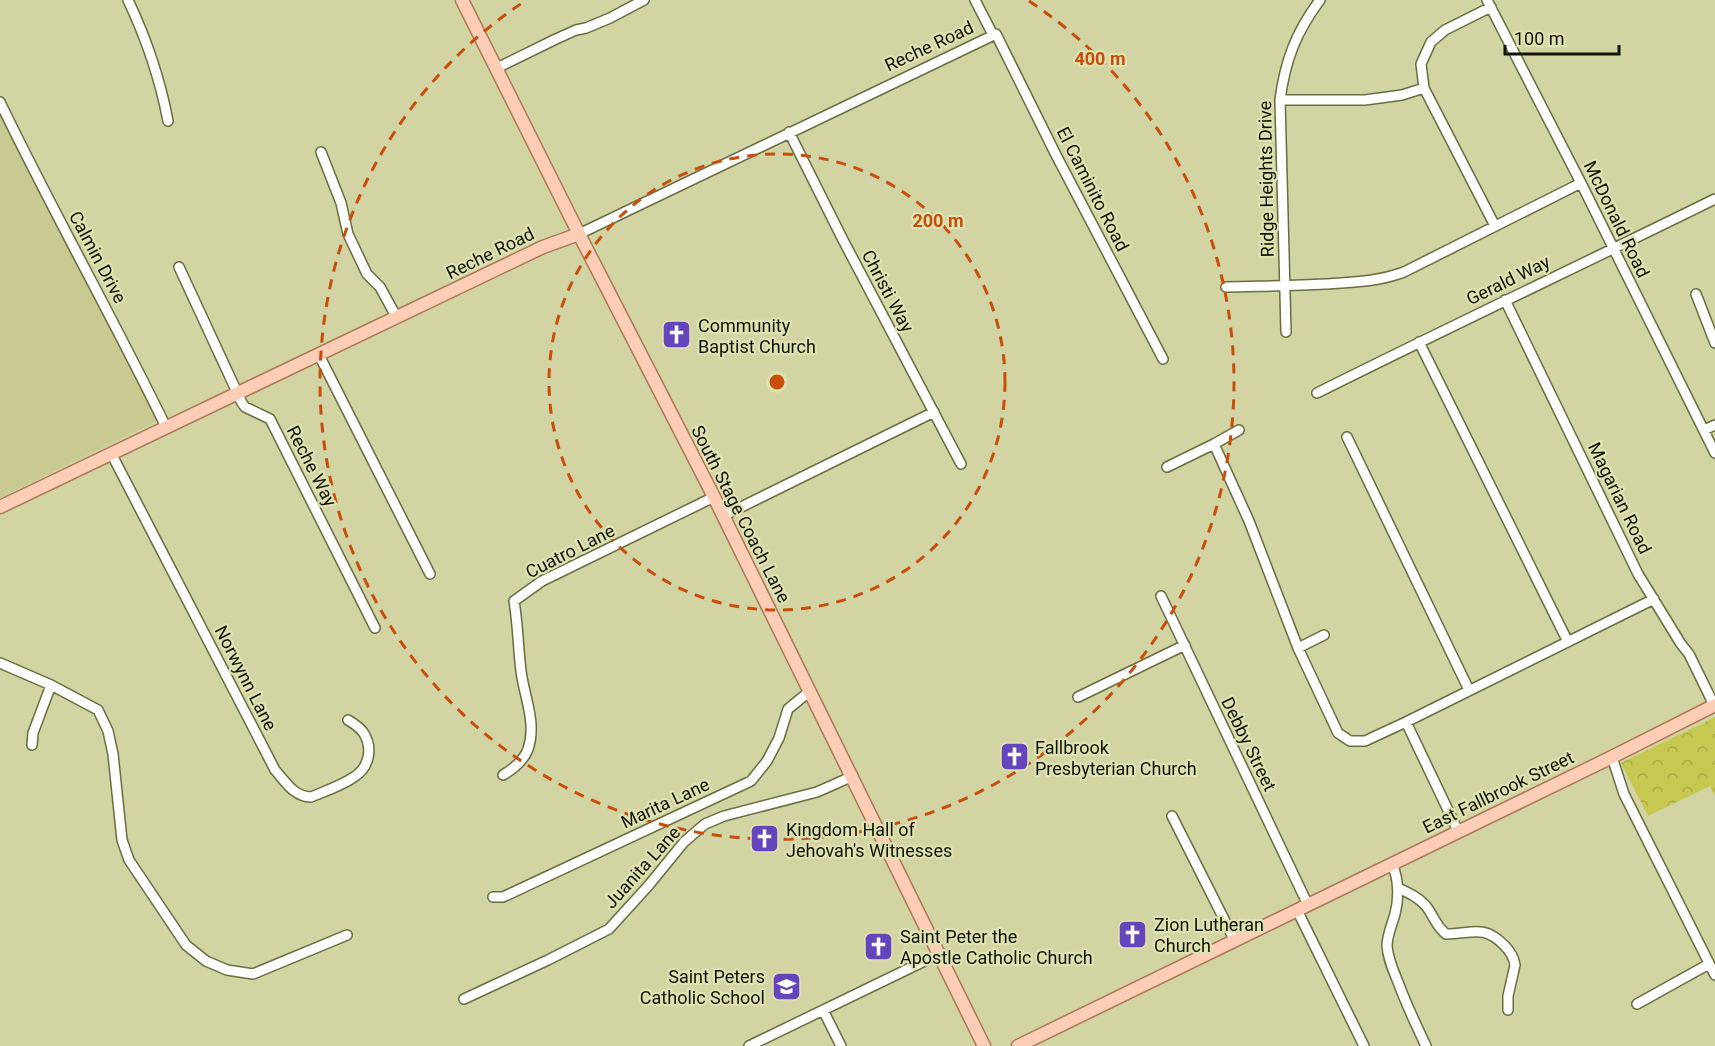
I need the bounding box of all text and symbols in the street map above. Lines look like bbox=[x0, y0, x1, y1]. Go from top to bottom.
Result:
street label: Reche Road bbox=[881, 16, 977, 76]
scale bar bbox=[1505, 18, 1619, 56]
text: 100 m bbox=[1514, 28, 1565, 49]
text: 400 m bbox=[1074, 48, 1126, 69]
street label: Ridge Heights Drive bbox=[1254, 101, 1278, 257]
street label: El Caminito Road bbox=[1053, 123, 1133, 255]
street label: McDonald Road bbox=[1580, 157, 1654, 281]
street label: Calmin Drive bbox=[65, 208, 131, 306]
text: 200 m bbox=[912, 210, 964, 231]
street label: Reche Road bbox=[443, 223, 537, 283]
street label: Christi Way bbox=[858, 246, 919, 336]
street label: Gerald Way bbox=[1463, 251, 1554, 309]
place label: Community Baptist Church bbox=[698, 315, 816, 357]
church icon: Community Baptist Church bbox=[661, 319, 693, 351]
centre of rings bbox=[767, 372, 787, 392]
street label: Reche Way bbox=[283, 422, 342, 510]
street label: South Stage Coach Lane bbox=[687, 422, 795, 606]
street label: Magarian Road bbox=[1584, 439, 1656, 557]
street label: Cuatro Lane bbox=[522, 520, 618, 582]
street label: Norwynn Lane bbox=[211, 622, 281, 734]
street label: Debby Street bbox=[1217, 694, 1281, 795]
place label: Fallbrook Presbyterian Church bbox=[1035, 737, 1197, 779]
church icon: Fallbrook Presbyterian Church bbox=[998, 741, 1030, 773]
street label: East Fallbrook Street bbox=[1419, 746, 1577, 838]
street label: Marita Lane bbox=[617, 773, 713, 833]
place label: Kingdom Hall of Jehovah's Witnesses bbox=[786, 819, 952, 861]
street label: Juanita Lane bbox=[600, 822, 684, 912]
church icon: Kingdom Hall of Jehovah's Witnesses bbox=[749, 823, 781, 855]
place label: Zion Lutheran Church bbox=[1154, 914, 1264, 956]
church icon: Zion Lutheran Church bbox=[1117, 918, 1149, 950]
place label: Saint Peter the Apostle Catholic Church bbox=[900, 926, 1093, 968]
church icon: Saint Peter the Apostle Catholic Church bbox=[863, 930, 895, 962]
place label: Saint Peters Catholic School bbox=[640, 966, 765, 1008]
school or university icon: Saint Peters Catholic School bbox=[770, 970, 802, 1002]

